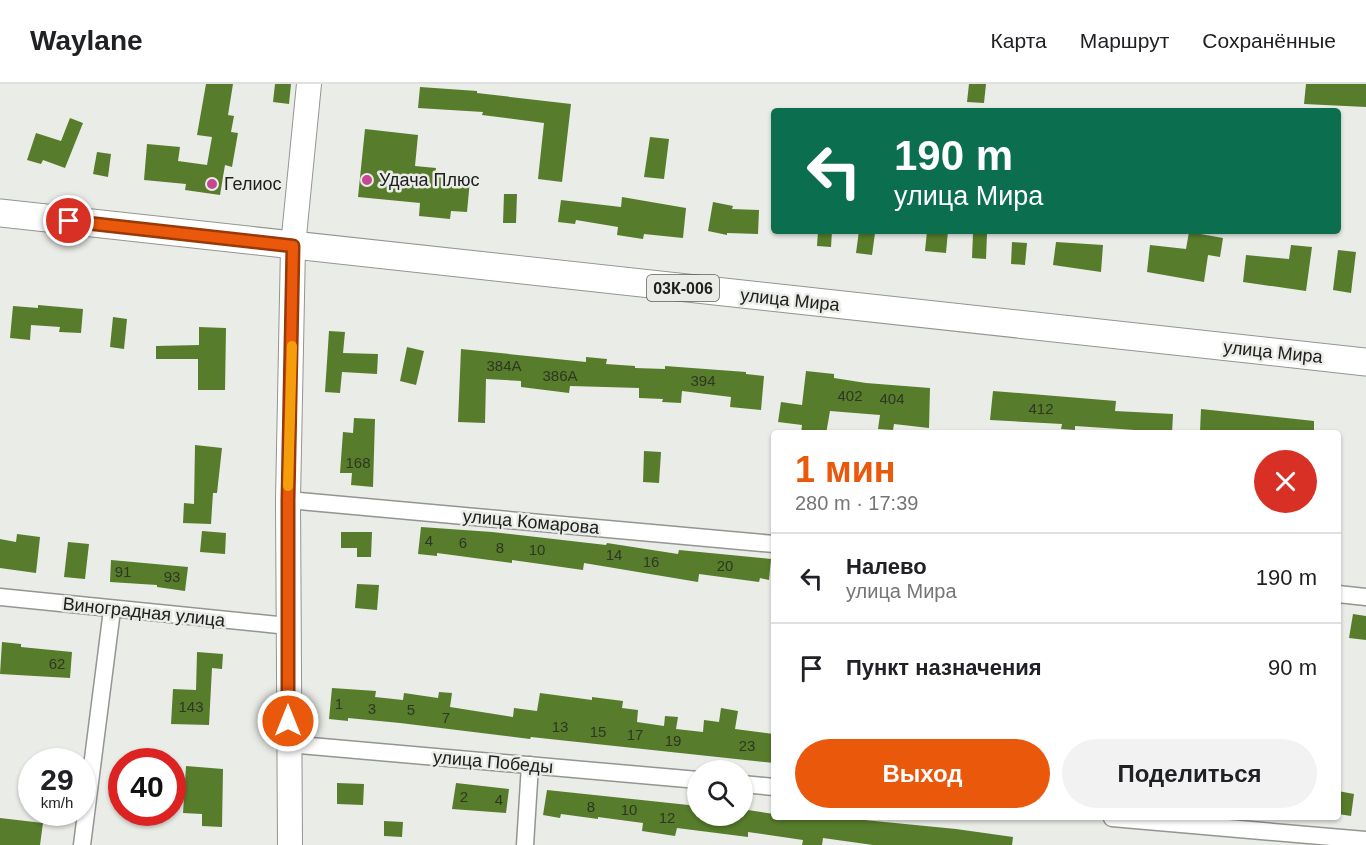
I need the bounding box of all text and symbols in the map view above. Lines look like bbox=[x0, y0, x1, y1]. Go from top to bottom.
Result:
text: Waylane bbox=[30, 25, 143, 56]
text: Карта bbox=[991, 29, 1047, 52]
text: Маршрут bbox=[1080, 29, 1169, 52]
text: Сохранённые bbox=[1202, 29, 1336, 52]
icon: left bbox=[795, 132, 873, 210]
text: 190 m bbox=[894, 132, 1013, 179]
place label: Удача Плюс bbox=[379, 170, 479, 190]
marker: Удача Плюс bbox=[360, 173, 374, 187]
place label: Гелиос bbox=[224, 174, 282, 194]
marker: Гелиос bbox=[205, 177, 219, 191]
text: улица Мира bbox=[894, 181, 1043, 211]
pin bbox=[43, 195, 94, 246]
icon: arrive bbox=[52, 204, 85, 237]
road number: 03К-006 bbox=[647, 275, 719, 301]
street label: улица Мира bbox=[739, 285, 842, 315]
street label: улица Мира bbox=[1222, 337, 1325, 367]
house number: 384А bbox=[486, 357, 522, 374]
house number: 386А bbox=[542, 367, 578, 384]
house number: 394 bbox=[690, 372, 716, 389]
house number: 402 bbox=[837, 387, 863, 404]
house number: 404 bbox=[879, 390, 905, 407]
house number: 412 bbox=[1028, 400, 1054, 417]
text: 1 мин bbox=[795, 449, 896, 490]
button: close bbox=[1254, 450, 1317, 513]
house number: 168 bbox=[345, 454, 371, 471]
text: 280 m · 17:39 bbox=[795, 492, 918, 514]
street label: улица Комарова bbox=[462, 506, 601, 538]
house number: 4 bbox=[425, 532, 433, 549]
house number: 6 bbox=[459, 534, 467, 551]
house number: 8 bbox=[496, 539, 504, 556]
house number: 10 bbox=[529, 541, 545, 558]
house number: 14 bbox=[606, 546, 622, 563]
house number: 16 bbox=[643, 553, 659, 570]
text: Налево bbox=[846, 554, 927, 579]
house number: 20 bbox=[717, 557, 733, 574]
icon: left bbox=[795, 562, 828, 595]
house number: 91 bbox=[115, 563, 131, 580]
text: 190 m bbox=[1256, 565, 1317, 590]
house number: 93 bbox=[164, 568, 180, 585]
text: улица Мира bbox=[846, 580, 957, 602]
street label: Виноградная улица bbox=[62, 594, 227, 631]
icon: arrive bbox=[795, 652, 828, 685]
house number: 62 bbox=[49, 655, 65, 672]
text: Пункт назначения bbox=[846, 655, 1042, 680]
text: 90 m bbox=[1268, 655, 1317, 680]
position arrow bbox=[256, 689, 320, 753]
house number: 1 bbox=[335, 695, 343, 712]
house number: 143 bbox=[178, 698, 204, 715]
house number: 3 bbox=[368, 700, 376, 717]
house number: 5 bbox=[407, 701, 415, 718]
house number: 7 bbox=[442, 709, 450, 726]
house number: 13 bbox=[552, 718, 568, 735]
house number: 15 bbox=[590, 723, 606, 740]
house number: 17 bbox=[627, 726, 643, 743]
house number: 19 bbox=[665, 732, 681, 749]
house number: 23 bbox=[739, 737, 755, 754]
button: Выход bbox=[795, 739, 1050, 808]
button: Поделиться bbox=[1062, 739, 1317, 808]
street label: улица Победы bbox=[432, 747, 554, 777]
speed limit sign: 40 bbox=[108, 748, 186, 826]
map controls bbox=[687, 760, 753, 826]
button: search bbox=[687, 760, 753, 826]
text: 29 bbox=[40, 763, 74, 796]
house number: 2 bbox=[460, 788, 468, 805]
house number: 4 bbox=[495, 791, 503, 808]
text: km/h bbox=[41, 794, 73, 811]
house number: 8 bbox=[587, 798, 595, 815]
house number: 10 bbox=[621, 801, 637, 818]
house number: 12 bbox=[659, 809, 675, 826]

